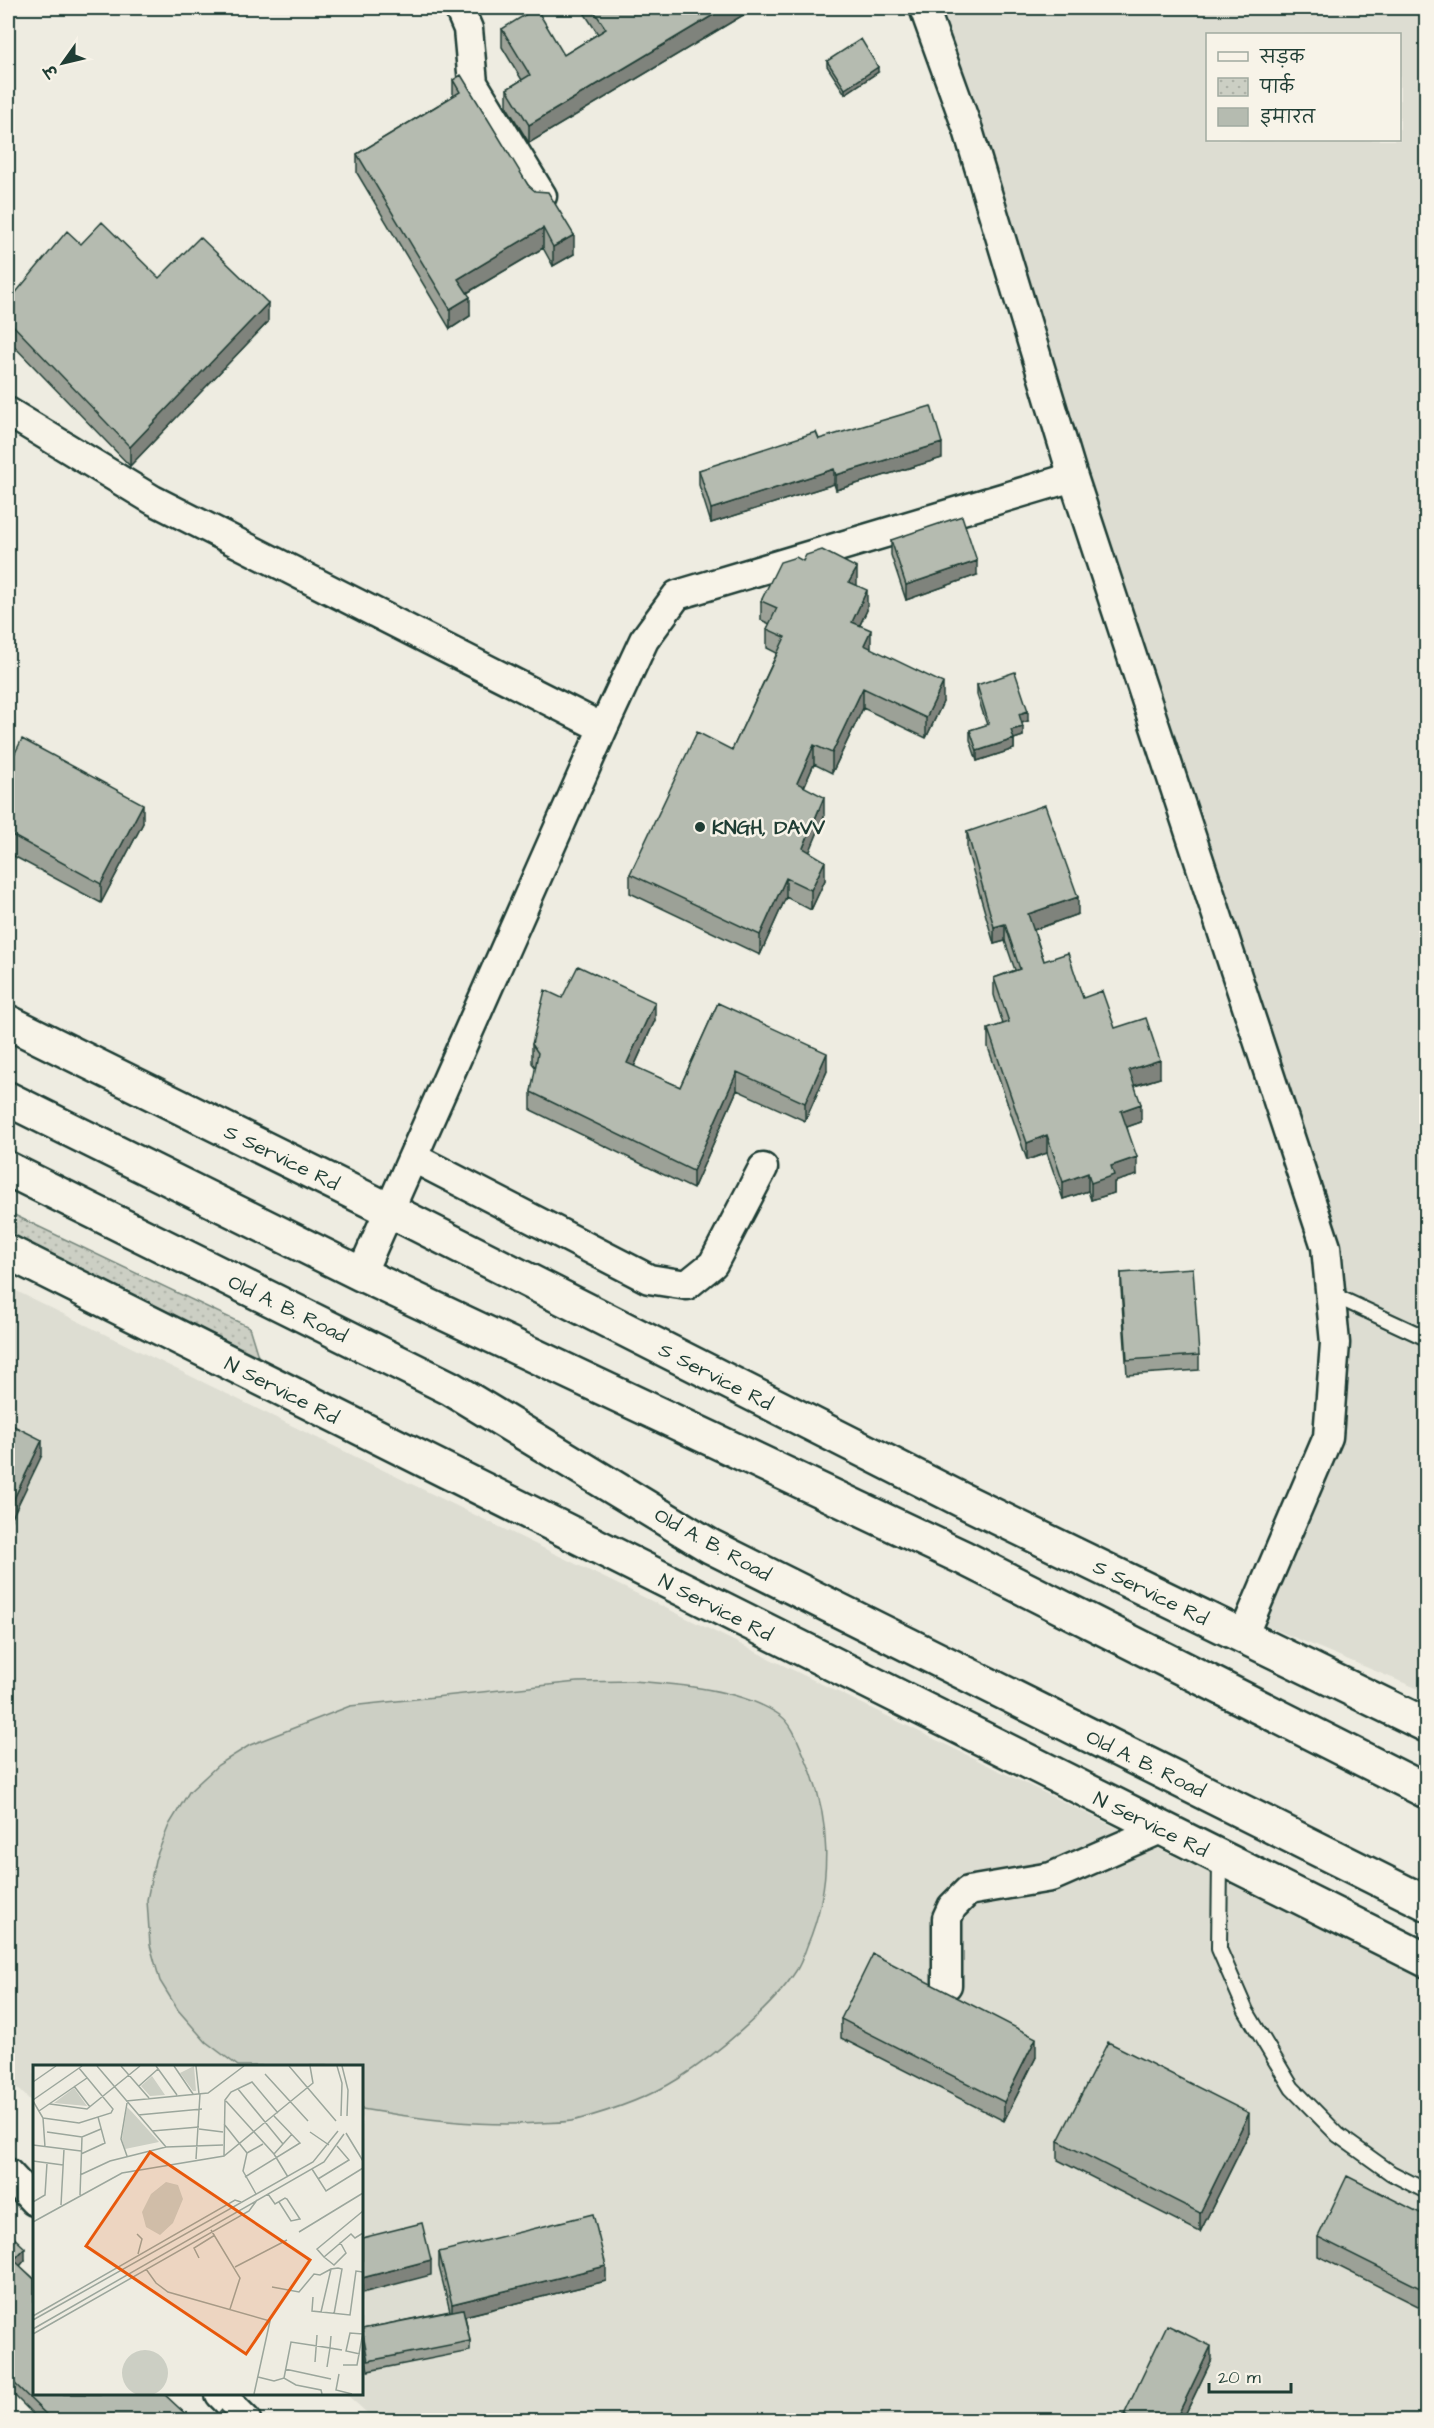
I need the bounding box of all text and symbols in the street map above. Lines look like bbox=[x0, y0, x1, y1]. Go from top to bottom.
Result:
north arrow bbox=[33, 33, 93, 93]
legend bbox=[1206, 33, 1401, 141]
text: सड़क bbox=[1259, 45, 1305, 70]
text: उ bbox=[39, 59, 65, 83]
text: पार्क bbox=[1259, 73, 1295, 100]
text: इमारत bbox=[1260, 105, 1316, 130]
place label: KNGH, DAVV bbox=[712, 814, 825, 842]
marker: KNGH, DAVV bbox=[693, 820, 707, 834]
street label: S Service Rd bbox=[219, 1118, 344, 1198]
street label: Old A. B. Road bbox=[223, 1268, 352, 1350]
street label: S Service Rd bbox=[654, 1336, 778, 1418]
street label: N Service Rd bbox=[220, 1350, 343, 1432]
street label: Old A. B. Road bbox=[649, 1501, 776, 1588]
street label: S Service Rd bbox=[1088, 1553, 1213, 1633]
street label: N Service Rd bbox=[654, 1567, 777, 1649]
street label: Old A. B. Road bbox=[1081, 1723, 1210, 1805]
street label: N Service Rd bbox=[1088, 1785, 1213, 1865]
inset map bbox=[33, 2065, 363, 2395]
scale bar bbox=[1209, 2356, 1292, 2394]
text: 20 m bbox=[1218, 2365, 1261, 2390]

